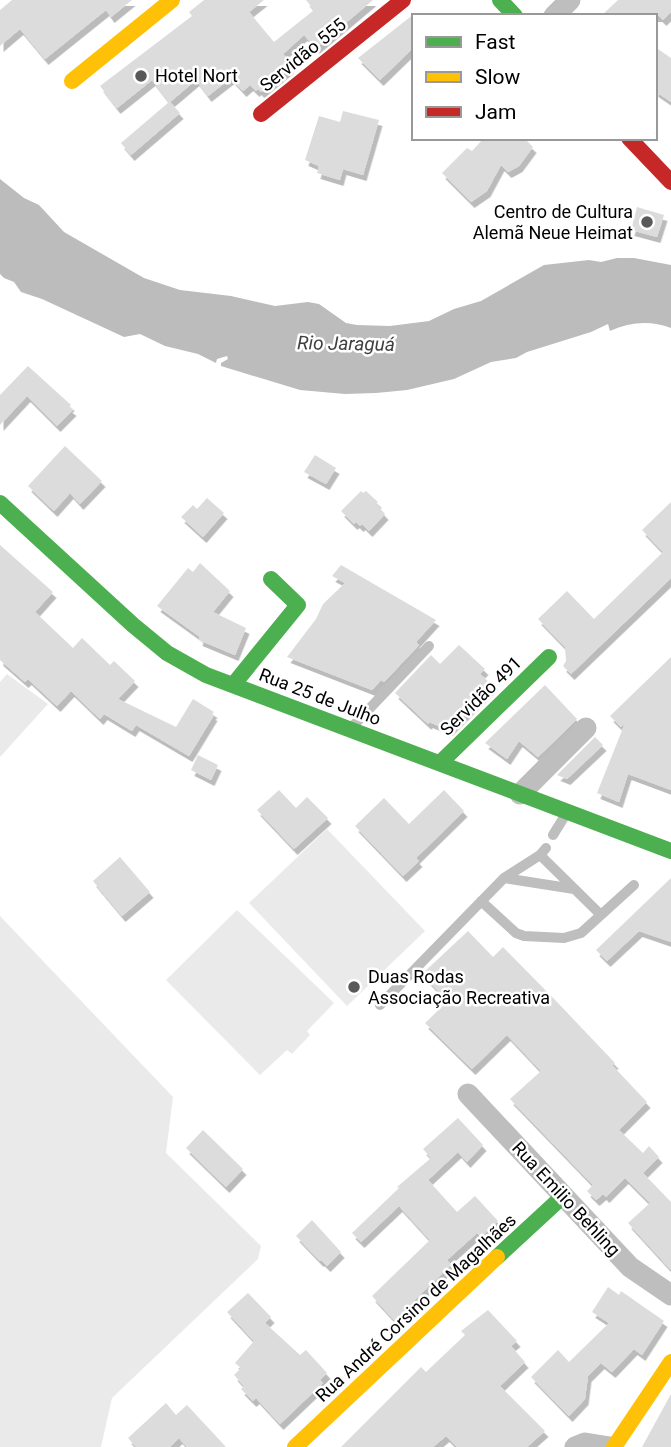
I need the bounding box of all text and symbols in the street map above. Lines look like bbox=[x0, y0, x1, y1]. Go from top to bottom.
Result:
street label: Servidão 555 bbox=[255, 14, 350, 96]
legend bbox=[412, 14, 657, 140]
text: Fast bbox=[475, 30, 516, 54]
place label: Hotel Nort bbox=[155, 65, 238, 86]
text: Slow bbox=[475, 65, 521, 89]
marker: Hotel Nort bbox=[133, 68, 149, 84]
text: Jam bbox=[475, 100, 516, 124]
place label: Centro de Cultura Alemã Neue Heimat bbox=[473, 201, 633, 243]
marker: Centro de Cultura Alemã Neue Heimat bbox=[639, 214, 655, 230]
water label: Rio Jaraguá bbox=[297, 331, 395, 356]
street label: Servidão 491 bbox=[436, 652, 526, 740]
street label: Rua 25 de Julho bbox=[256, 664, 384, 729]
place label: Duas Rodas Associação Recreativa bbox=[368, 966, 550, 1008]
marker: Duas Rodas Associação Recreativa bbox=[346, 979, 362, 995]
street label: Rua Emilio Behling bbox=[508, 1137, 625, 1260]
street label: Rua André Corsino de Magalhães bbox=[311, 1209, 520, 1406]

